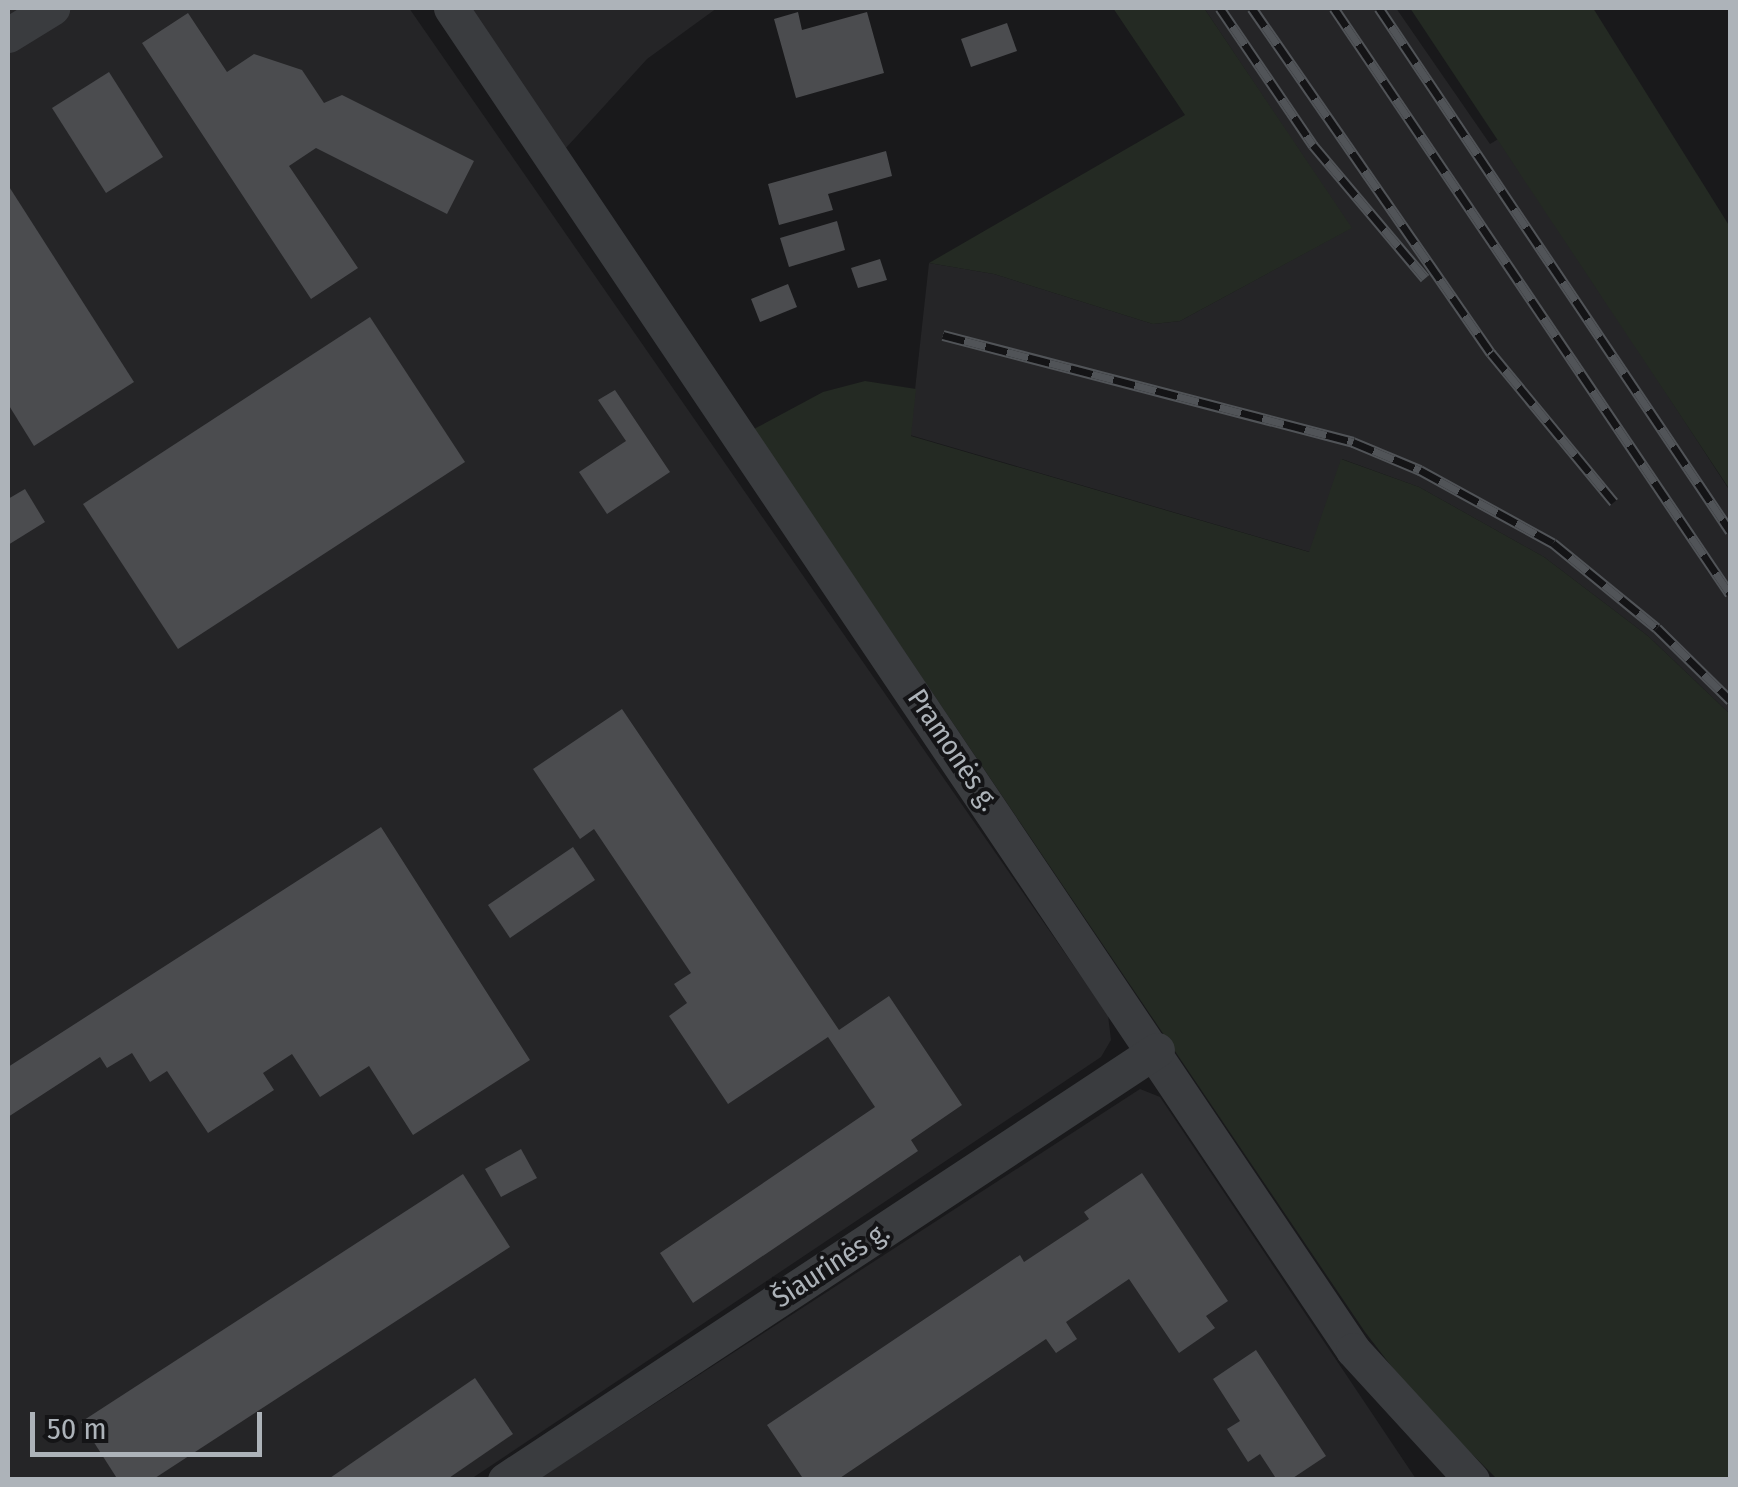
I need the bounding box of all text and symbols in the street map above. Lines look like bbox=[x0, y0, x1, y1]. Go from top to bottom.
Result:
street label: Pramonės g. bbox=[900, 683, 1006, 817]
street label: Šiaurinės g. bbox=[766, 1215, 896, 1315]
scale bar bbox=[35, 1392, 268, 1454]
text: 50 m bbox=[47, 1411, 107, 1447]

